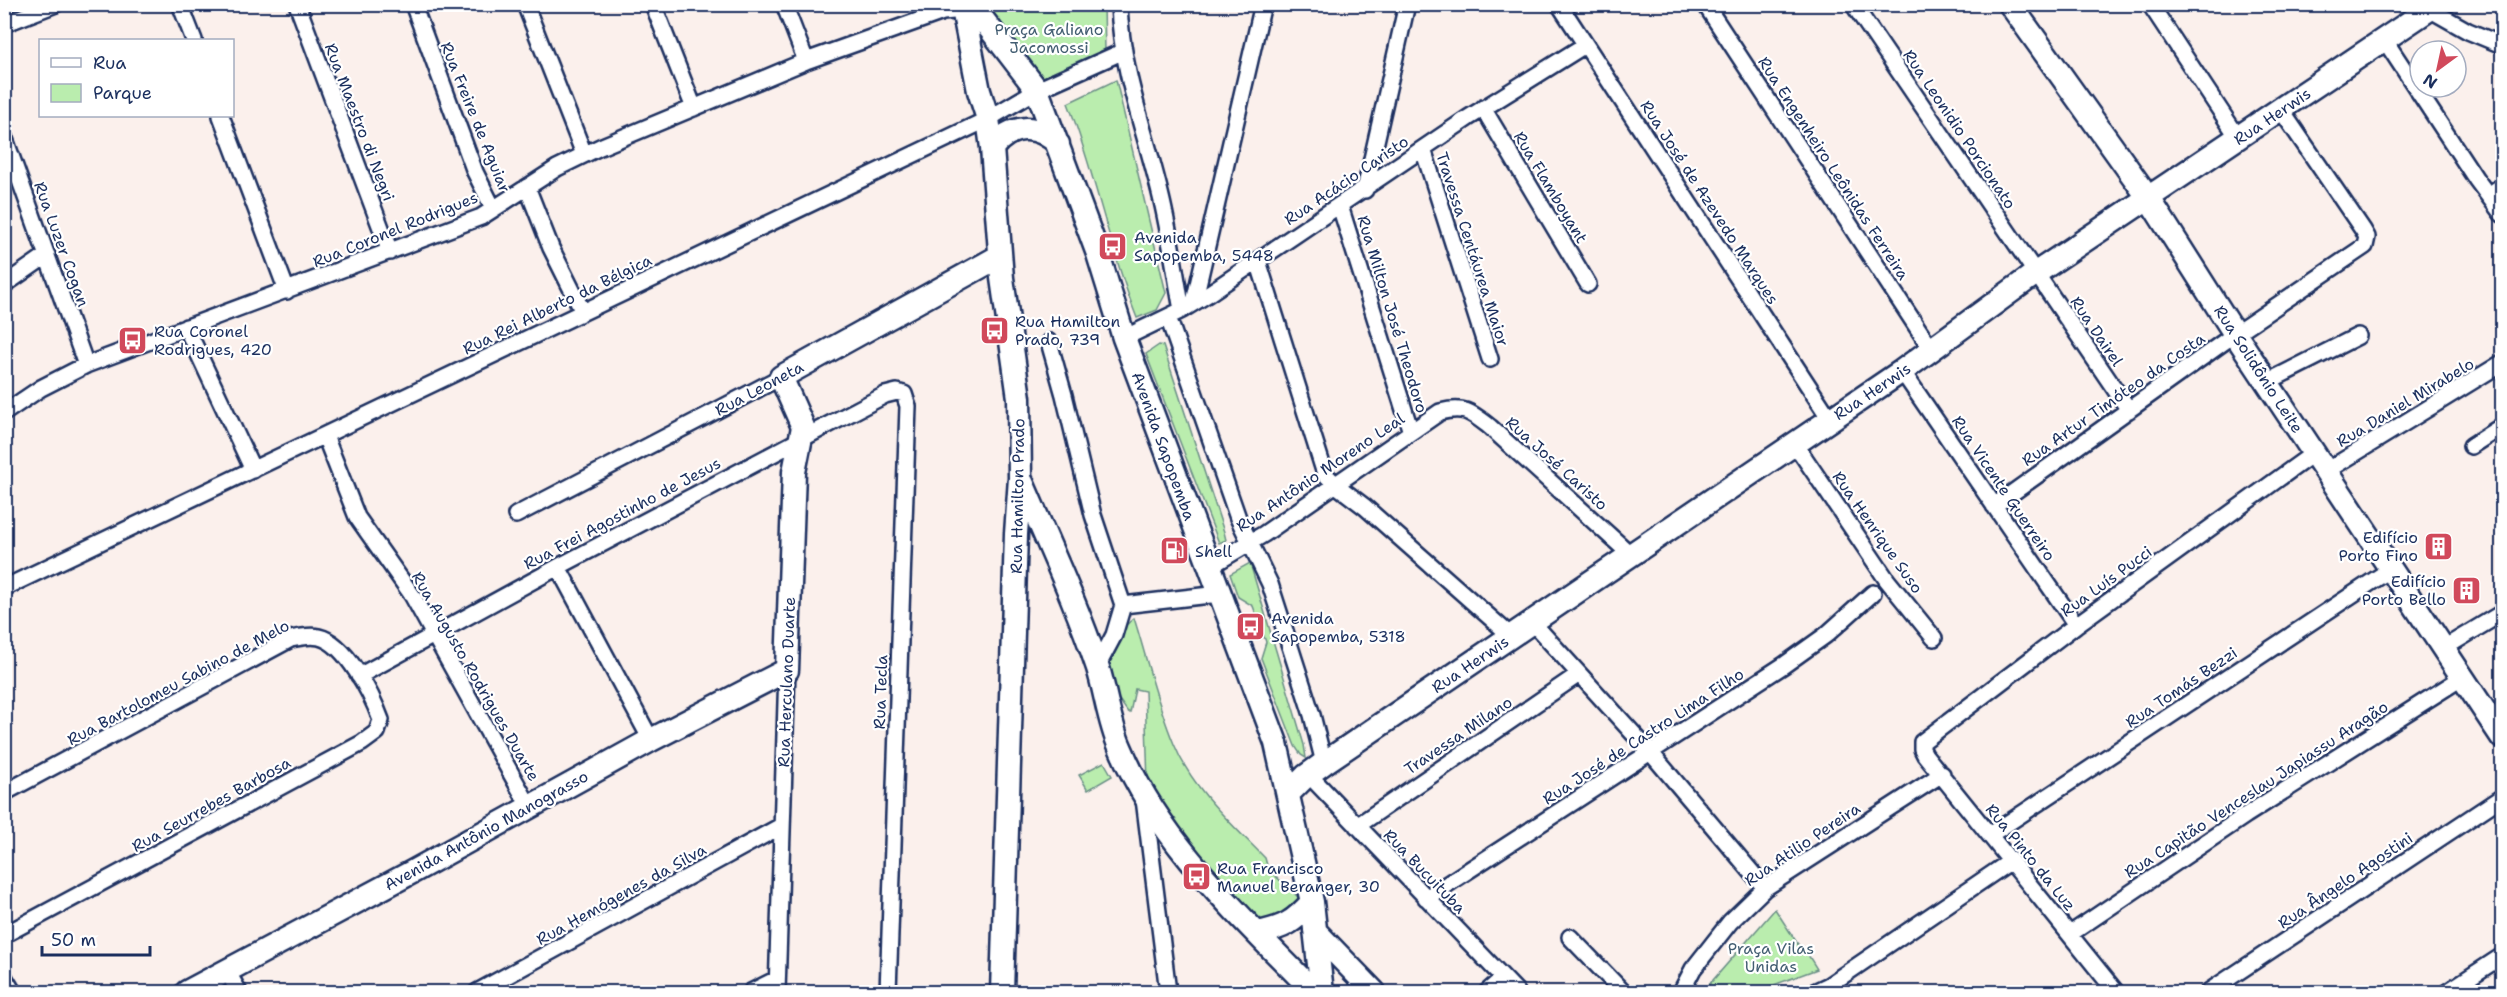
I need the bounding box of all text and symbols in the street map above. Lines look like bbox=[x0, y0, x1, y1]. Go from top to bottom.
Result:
park label: Praça Galiano Jacomossi bbox=[995, 19, 1103, 58]
legend bbox=[39, 39, 234, 117]
street label: Rua Freire de Aguiar bbox=[436, 39, 515, 196]
north arrow bbox=[2408, 39, 2468, 99]
street label: Rua Maestro di Negri bbox=[320, 40, 399, 204]
street label: Rua Leonidio Porcionato bbox=[1898, 46, 2021, 213]
text: Rua bbox=[93, 51, 126, 75]
street label: Rua Engenheiro Leônidas Ferreira bbox=[1753, 53, 1914, 284]
text: N bbox=[2419, 69, 2441, 93]
text: Parque bbox=[93, 81, 152, 105]
street label: Rua Herwis bbox=[2230, 83, 2315, 150]
street label: Rua José de Azevedo Marques bbox=[1636, 96, 1784, 308]
street label: Rua Flamboyant bbox=[1509, 127, 1592, 247]
street label: Rua Acácio Caristo bbox=[1280, 131, 1413, 230]
street label: Travessa Centáurea Maior bbox=[1431, 149, 1514, 349]
street label: Rua Luzer Cogan bbox=[29, 179, 94, 310]
street label: Rua Coronel Rodrigues bbox=[309, 187, 481, 272]
street label: Rua Milton José Theodoro bbox=[1352, 213, 1433, 416]
place label: Avenida Sapopemba, 5448 bbox=[1134, 227, 1274, 266]
bus stop icon: Avenida Sapopemba, 5448 bbox=[1097, 230, 1129, 262]
street label: Rua Rei Alberto da Bélgica bbox=[459, 249, 655, 359]
street label: Rua Dairel bbox=[2066, 292, 2128, 370]
street label: Rua Solidônio Leite bbox=[2209, 301, 2308, 437]
place label: Rua Hamilton Prado, 739 bbox=[1015, 311, 1121, 350]
bus stop icon: Rua Hamilton Prado, 739 bbox=[978, 314, 1010, 346]
place label: Rua Coronel Rodrigues, 420 bbox=[154, 321, 272, 360]
bus stop icon: Rua Coronel Rodrigues, 420 bbox=[117, 324, 149, 356]
street label: Rua Artur Timóteo da Costa bbox=[2018, 328, 2209, 471]
street label: Rua Daniel Mirabelo bbox=[2333, 353, 2478, 452]
street label: Rua Leoneta bbox=[711, 356, 807, 421]
street label: Rua Herwis bbox=[1830, 358, 1915, 425]
street label: Avenida Sapopemba bbox=[1127, 369, 1200, 523]
street label: Rua Antônio Moreno Leal bbox=[1232, 408, 1409, 537]
street label: Rua José Caristo bbox=[1501, 412, 1612, 515]
street label: Rua Vicente Guerreiro bbox=[1947, 412, 2060, 565]
street label: Rua Hamilton Prado bbox=[1006, 418, 1029, 574]
street label: Rua Frei Agostinho de Jesus bbox=[520, 452, 724, 574]
street label: Rua Henrique Suso bbox=[1828, 467, 1928, 597]
place label: Edifício Porto Fino bbox=[2339, 527, 2418, 566]
building icon: Edifício Porto Fino bbox=[2423, 530, 2455, 562]
fuel station icon: Shell bbox=[1158, 535, 1190, 567]
place label: Shell bbox=[1195, 541, 1232, 562]
street label: Rua Luís Pucci bbox=[2056, 541, 2156, 622]
street label: Rua Augusto Rodrigues Duarte bbox=[407, 568, 544, 785]
place label: Edifício Porto Bello bbox=[2362, 571, 2446, 610]
building icon: Edifício Porto Bello bbox=[2451, 574, 2483, 606]
street label: Rua Herculano Duarte bbox=[773, 596, 800, 768]
place label: Avenida Sapopemba, 5318 bbox=[1271, 608, 1406, 647]
bus stop icon: Avenida Sapopemba, 5318 bbox=[1234, 611, 1266, 643]
street label: Rua Bartolomeu Sabino de Melo bbox=[63, 615, 293, 750]
street label: Rua Herwis bbox=[1428, 631, 1513, 698]
street label: Rua Tomás Bezzi bbox=[2121, 642, 2241, 733]
street label: Rua Tecla bbox=[869, 654, 892, 730]
street label: Rua José de Castro Lima Filho bbox=[1539, 663, 1748, 809]
street label: Travessa Milano bbox=[1400, 691, 1516, 779]
street label: Rua Capitão Venceslau Japiassu Aragão bbox=[2120, 696, 2392, 883]
street label: Rua Seurrebes Barbosa bbox=[128, 752, 295, 857]
street label: Avenida Antônio Manograsso bbox=[381, 766, 592, 895]
street label: Rua Atilio Pereira bbox=[1740, 798, 1864, 891]
street label: Rua Pinto da Luz bbox=[1981, 799, 2080, 915]
street label: Rua Bucuituba bbox=[1379, 825, 1470, 918]
street label: Rua Ângelo Agostini bbox=[2274, 827, 2417, 933]
street label: Rua Hemógenes da Silva bbox=[533, 839, 710, 950]
place label: Rua Francisco Manuel Beranger, 30 bbox=[1217, 858, 1380, 897]
bus stop icon: Rua Francisco Manuel Beranger, 30 bbox=[1180, 861, 1212, 893]
scale bar bbox=[42, 919, 150, 957]
text: 50 m bbox=[51, 928, 96, 952]
park label: Praça Vilas Unidas bbox=[1728, 938, 1814, 977]

